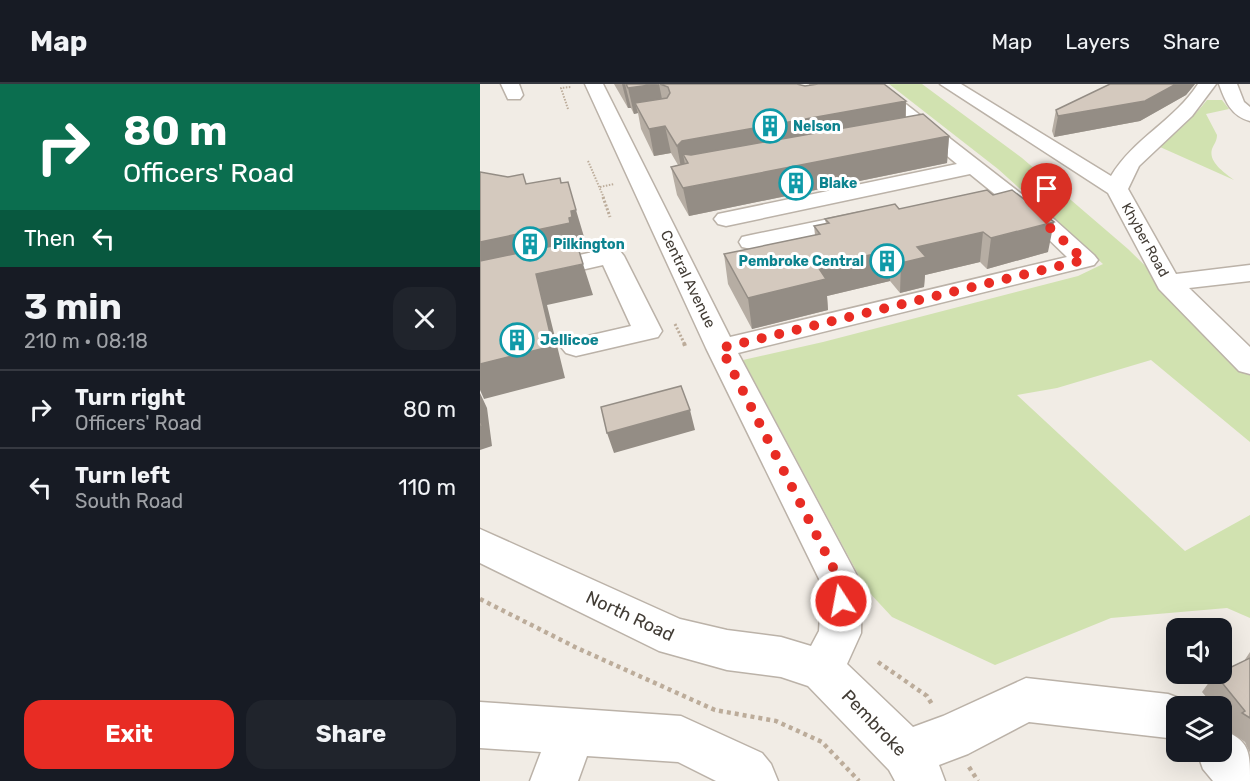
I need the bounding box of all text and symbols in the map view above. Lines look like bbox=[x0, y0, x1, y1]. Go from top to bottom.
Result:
text: Map bbox=[30, 25, 87, 58]
text: Map bbox=[991, 29, 1032, 54]
text: Layers bbox=[1065, 29, 1130, 54]
text: Share bbox=[1163, 29, 1220, 54]
text: 80 m bbox=[123, 106, 227, 156]
icon: right bbox=[24, 108, 102, 186]
building icon: Nelson bbox=[752, 108, 788, 144]
place label: Nelson bbox=[793, 118, 841, 135]
text: Officers' Road bbox=[123, 157, 294, 189]
pin bbox=[1021, 163, 1072, 225]
building icon: Blake bbox=[778, 165, 814, 201]
icon: arrive bbox=[1030, 172, 1063, 205]
place label: Blake bbox=[819, 175, 857, 192]
street label: Khyber Road bbox=[1118, 200, 1172, 280]
icon: left bbox=[87, 222, 120, 255]
text: Then bbox=[24, 225, 75, 252]
building icon: Pilkington bbox=[512, 226, 548, 262]
street label: Central Avenue bbox=[657, 227, 719, 331]
place label: Pilkington bbox=[553, 236, 625, 253]
building icon: Pembroke Central bbox=[869, 243, 905, 279]
place label: Pembroke Central bbox=[739, 253, 864, 270]
text: 3 min bbox=[24, 285, 122, 328]
button: close bbox=[393, 287, 456, 350]
building icon: Jellicoe bbox=[499, 322, 535, 358]
text: 210 m · 08:18 bbox=[24, 329, 148, 353]
place label: Jellicoe bbox=[540, 331, 599, 349]
text: Turn right bbox=[75, 384, 185, 411]
icon: right bbox=[24, 393, 57, 426]
text: 80 m bbox=[403, 396, 456, 423]
text: Officers' Road bbox=[75, 411, 202, 435]
text: Turn left bbox=[75, 462, 170, 489]
icon: left bbox=[24, 471, 57, 504]
text: 110 m bbox=[398, 474, 456, 501]
text: South Road bbox=[75, 489, 183, 513]
position arrow bbox=[809, 569, 873, 633]
street label: North Road bbox=[582, 586, 678, 646]
map controls bbox=[1166, 618, 1232, 762]
button: sound bbox=[1166, 618, 1232, 684]
street label: Pembroke bbox=[837, 685, 911, 761]
button: layers bbox=[1166, 696, 1232, 762]
button: Exit bbox=[24, 700, 234, 769]
button: Share bbox=[246, 700, 456, 769]

